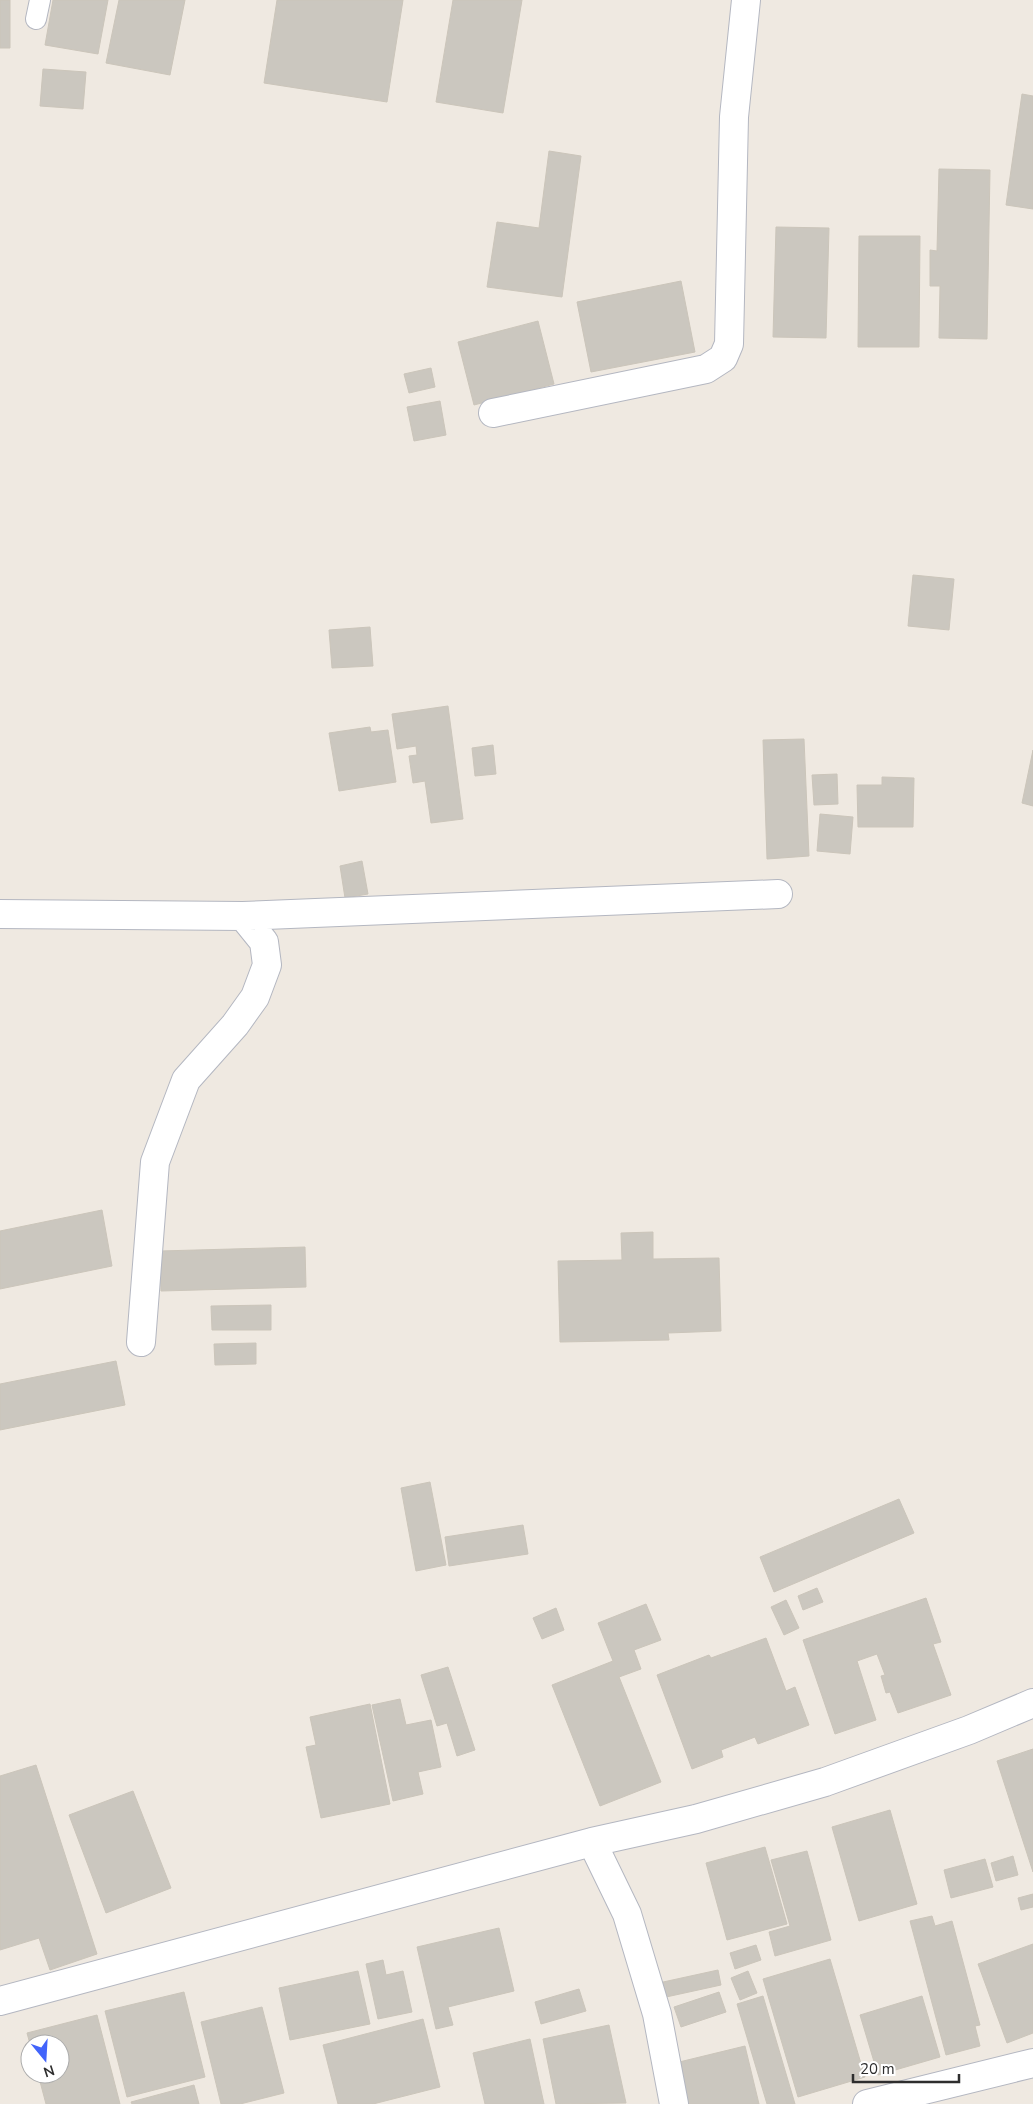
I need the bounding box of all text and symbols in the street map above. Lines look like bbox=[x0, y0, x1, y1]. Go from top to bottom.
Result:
north arrow bbox=[20, 2034, 70, 2084]
scale bar bbox=[853, 2052, 959, 2084]
text: 20 m bbox=[860, 2059, 895, 2079]
text: N bbox=[41, 2060, 57, 2082]

